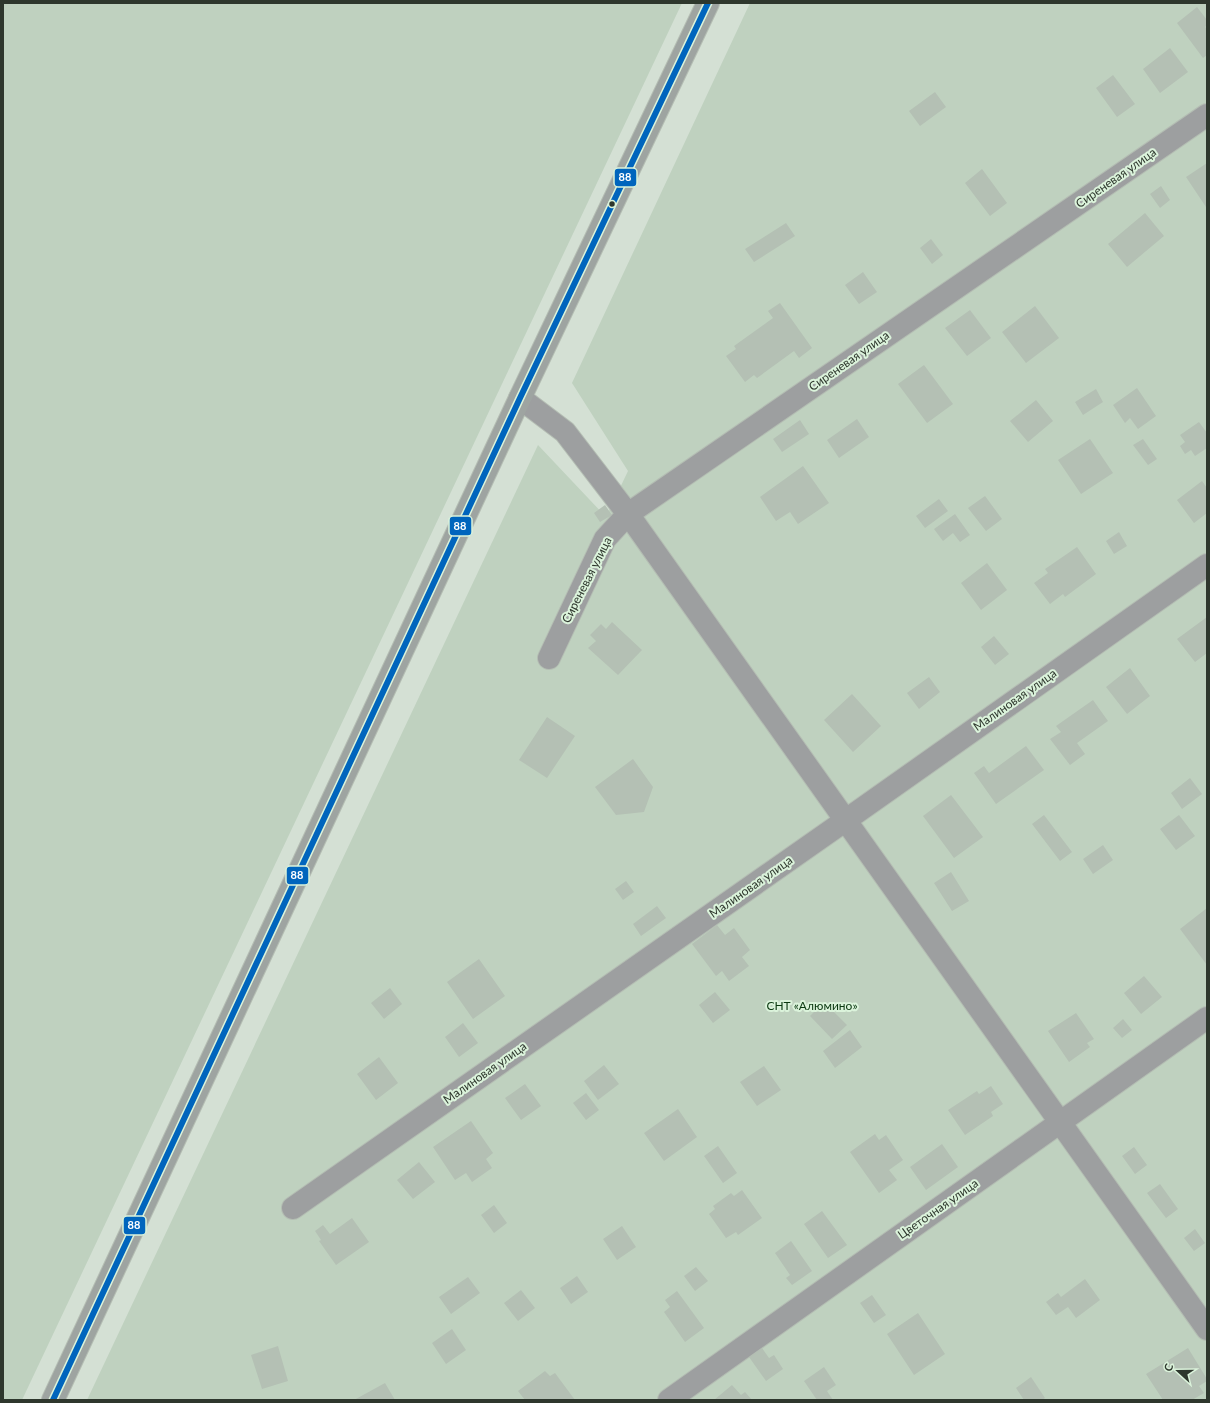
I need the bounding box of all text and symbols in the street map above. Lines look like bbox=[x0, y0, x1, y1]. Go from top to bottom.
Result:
street label: Сиреневая улица bbox=[1073, 144, 1159, 211]
line badge: 88 bbox=[614, 168, 637, 187]
text: 88 bbox=[619, 170, 631, 183]
unlabelled marker bbox=[607, 199, 617, 209]
street label: Сиреневая улица bbox=[806, 327, 892, 394]
line badge: 88 bbox=[449, 516, 472, 536]
text: 88 bbox=[454, 519, 466, 532]
street label: Сиреневая улица bbox=[558, 534, 615, 625]
street label: Малиновая улица bbox=[970, 665, 1059, 734]
street label: Малиновая улица bbox=[706, 852, 795, 921]
line badge: 88 bbox=[286, 866, 309, 885]
text: 88 bbox=[291, 868, 303, 881]
park label: СНТ «Алюмино» bbox=[766, 998, 858, 1013]
street label: Малиновая улица bbox=[440, 1038, 529, 1107]
street label: Цветочная улица bbox=[895, 1175, 981, 1242]
line badge: 88 bbox=[123, 1216, 146, 1235]
text: 88 bbox=[128, 1218, 140, 1231]
north arrow bbox=[1158, 1351, 1198, 1391]
text: С bbox=[1161, 1361, 1176, 1373]

